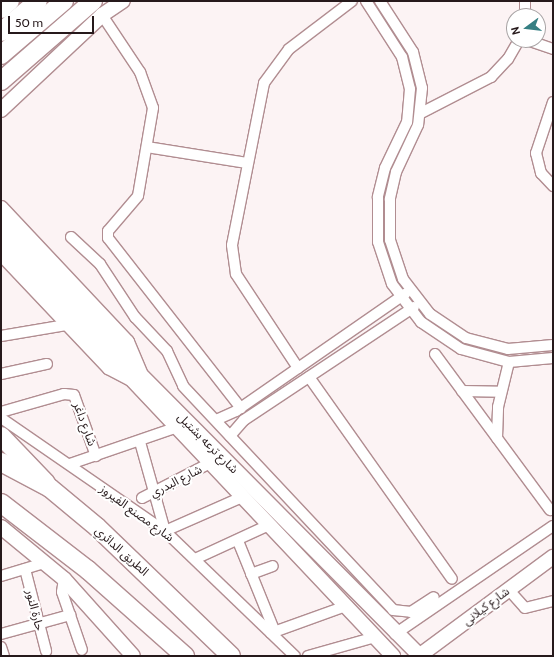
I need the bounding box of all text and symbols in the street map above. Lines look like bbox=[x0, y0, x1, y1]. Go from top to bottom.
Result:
scale bar bbox=[10, 8, 96, 34]
north arrow bbox=[506, 8, 546, 48]
text: 50 m bbox=[15, 15, 43, 30]
text: N bbox=[508, 25, 523, 36]
street label: شارع داغر bbox=[70, 400, 100, 448]
street label: شارع ترعه بشتيل bbox=[175, 410, 241, 476]
street label: شارع البدري bbox=[148, 462, 204, 500]
street label: شارع مصنع الفيروز bbox=[97, 481, 177, 545]
street label: الطريق الدائري bbox=[92, 523, 152, 579]
street label: شارع كيلانى bbox=[460, 584, 512, 628]
street label: حارة النور bbox=[23, 588, 47, 632]

